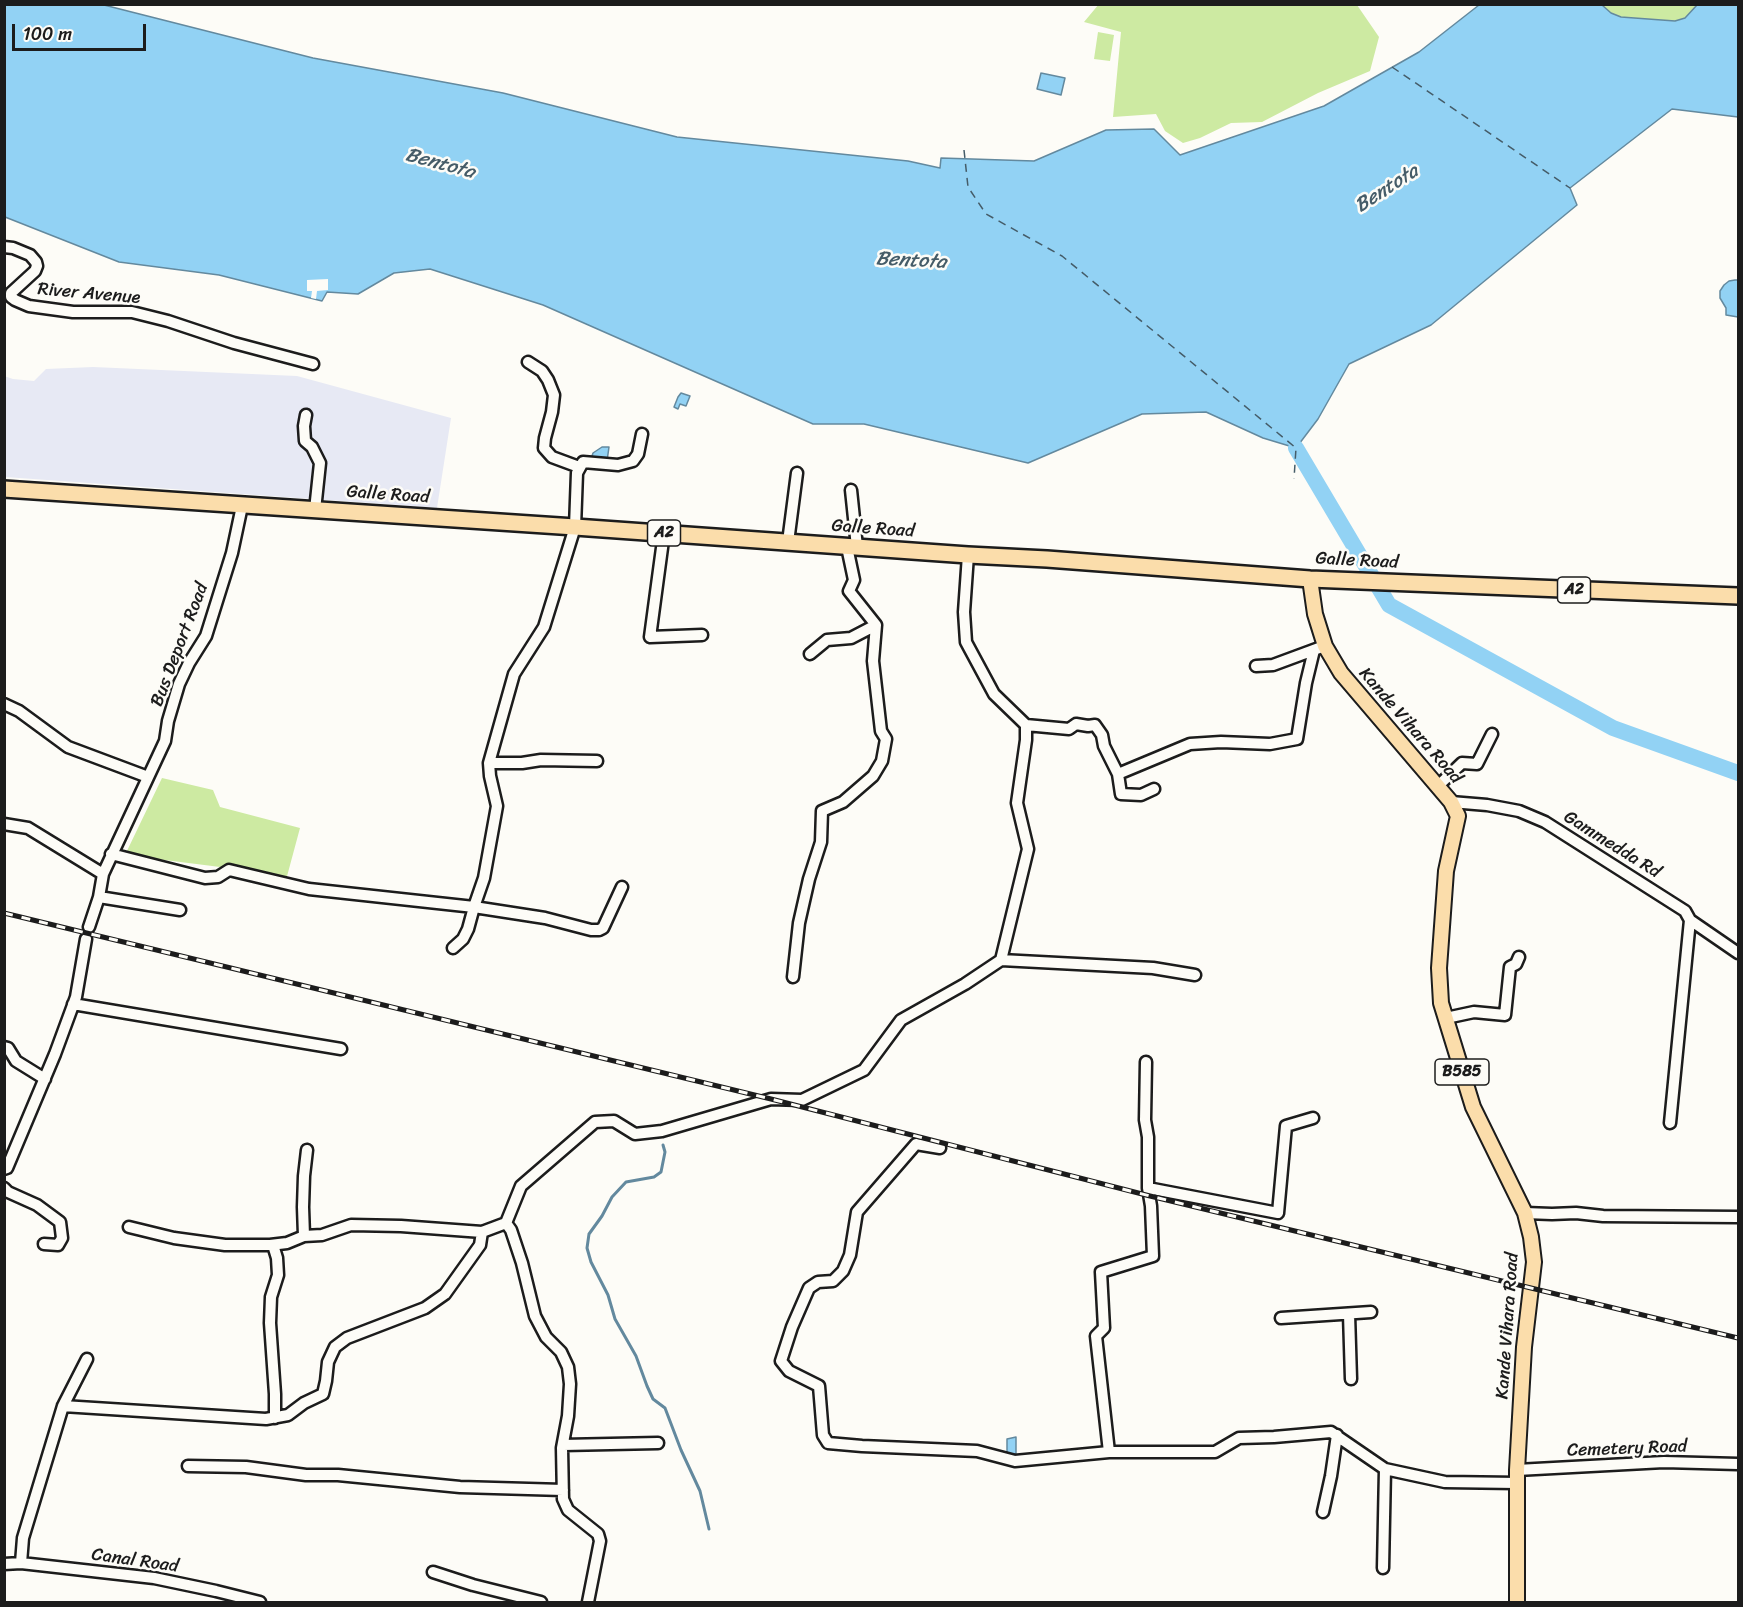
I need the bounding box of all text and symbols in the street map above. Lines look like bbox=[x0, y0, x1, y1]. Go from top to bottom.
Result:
scale bar bbox=[15, 12, 148, 50]
text: 100 m bbox=[23, 18, 72, 50]
water label: Bentota bbox=[403, 143, 477, 185]
water label: Bentota bbox=[1351, 160, 1423, 218]
water label: Bentota bbox=[875, 247, 947, 275]
street label: River Avenue bbox=[37, 279, 141, 309]
street label: Galle Road bbox=[346, 481, 430, 509]
street label: Galle Road bbox=[831, 515, 915, 543]
road number: A2 bbox=[648, 520, 680, 546]
street label: Galle Road bbox=[1315, 548, 1399, 574]
road number: A2 bbox=[1558, 577, 1590, 603]
street label: Bus Deport Road bbox=[147, 580, 213, 710]
street label: Kande Vihara Road bbox=[1354, 663, 1466, 789]
street label: Gammedda Rd bbox=[1560, 807, 1664, 883]
road number: B585 bbox=[1435, 1059, 1489, 1085]
street label: Kande Vihara Road bbox=[1492, 1252, 1524, 1400]
street label: Cemetery Road bbox=[1567, 1436, 1687, 1462]
street label: Canal Road bbox=[90, 1544, 180, 1578]

